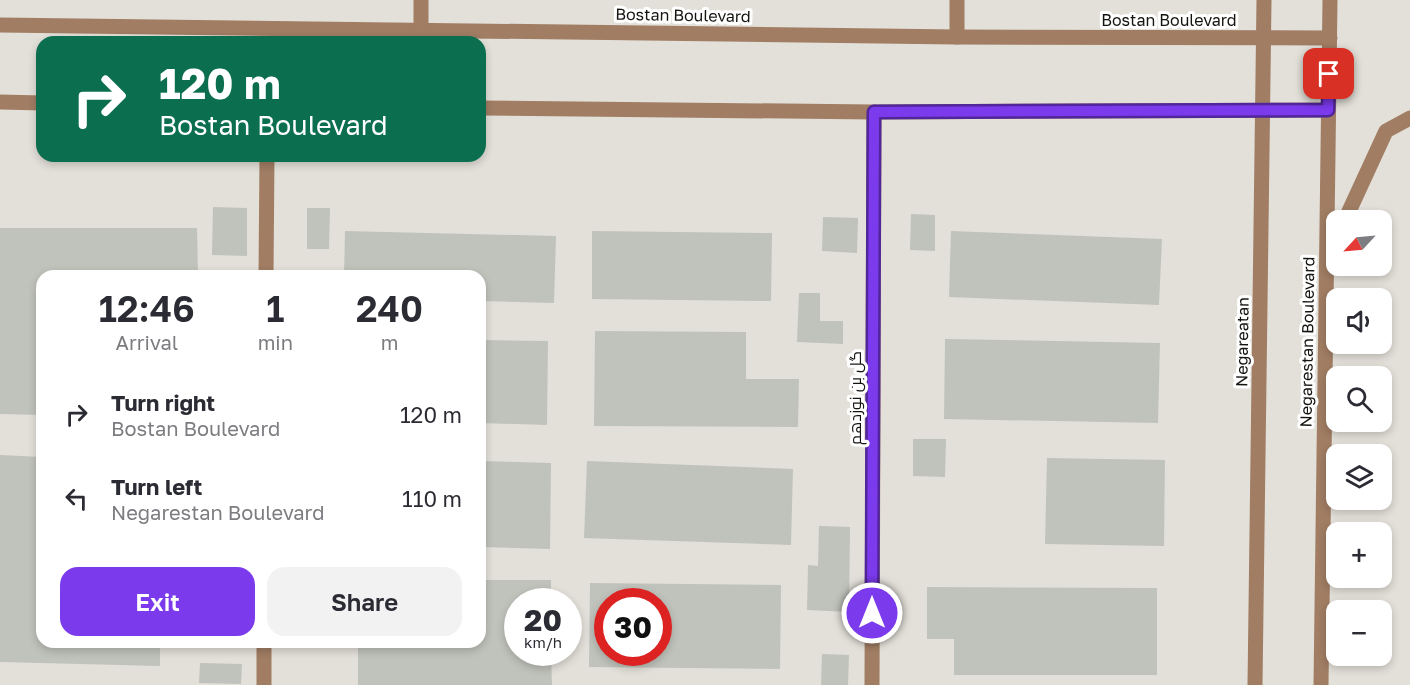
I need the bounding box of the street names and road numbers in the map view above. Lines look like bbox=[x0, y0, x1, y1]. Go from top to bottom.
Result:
street label: Bostan Boulevard bbox=[615, 4, 751, 26]
street label: Bostan Boulevard bbox=[1101, 10, 1237, 30]
street label: Negarestan Boulevard bbox=[1296, 256, 1318, 428]
street label: Negareatan bbox=[1231, 297, 1253, 387]
street label: گل بن نوزدهم bbox=[845, 351, 867, 445]

